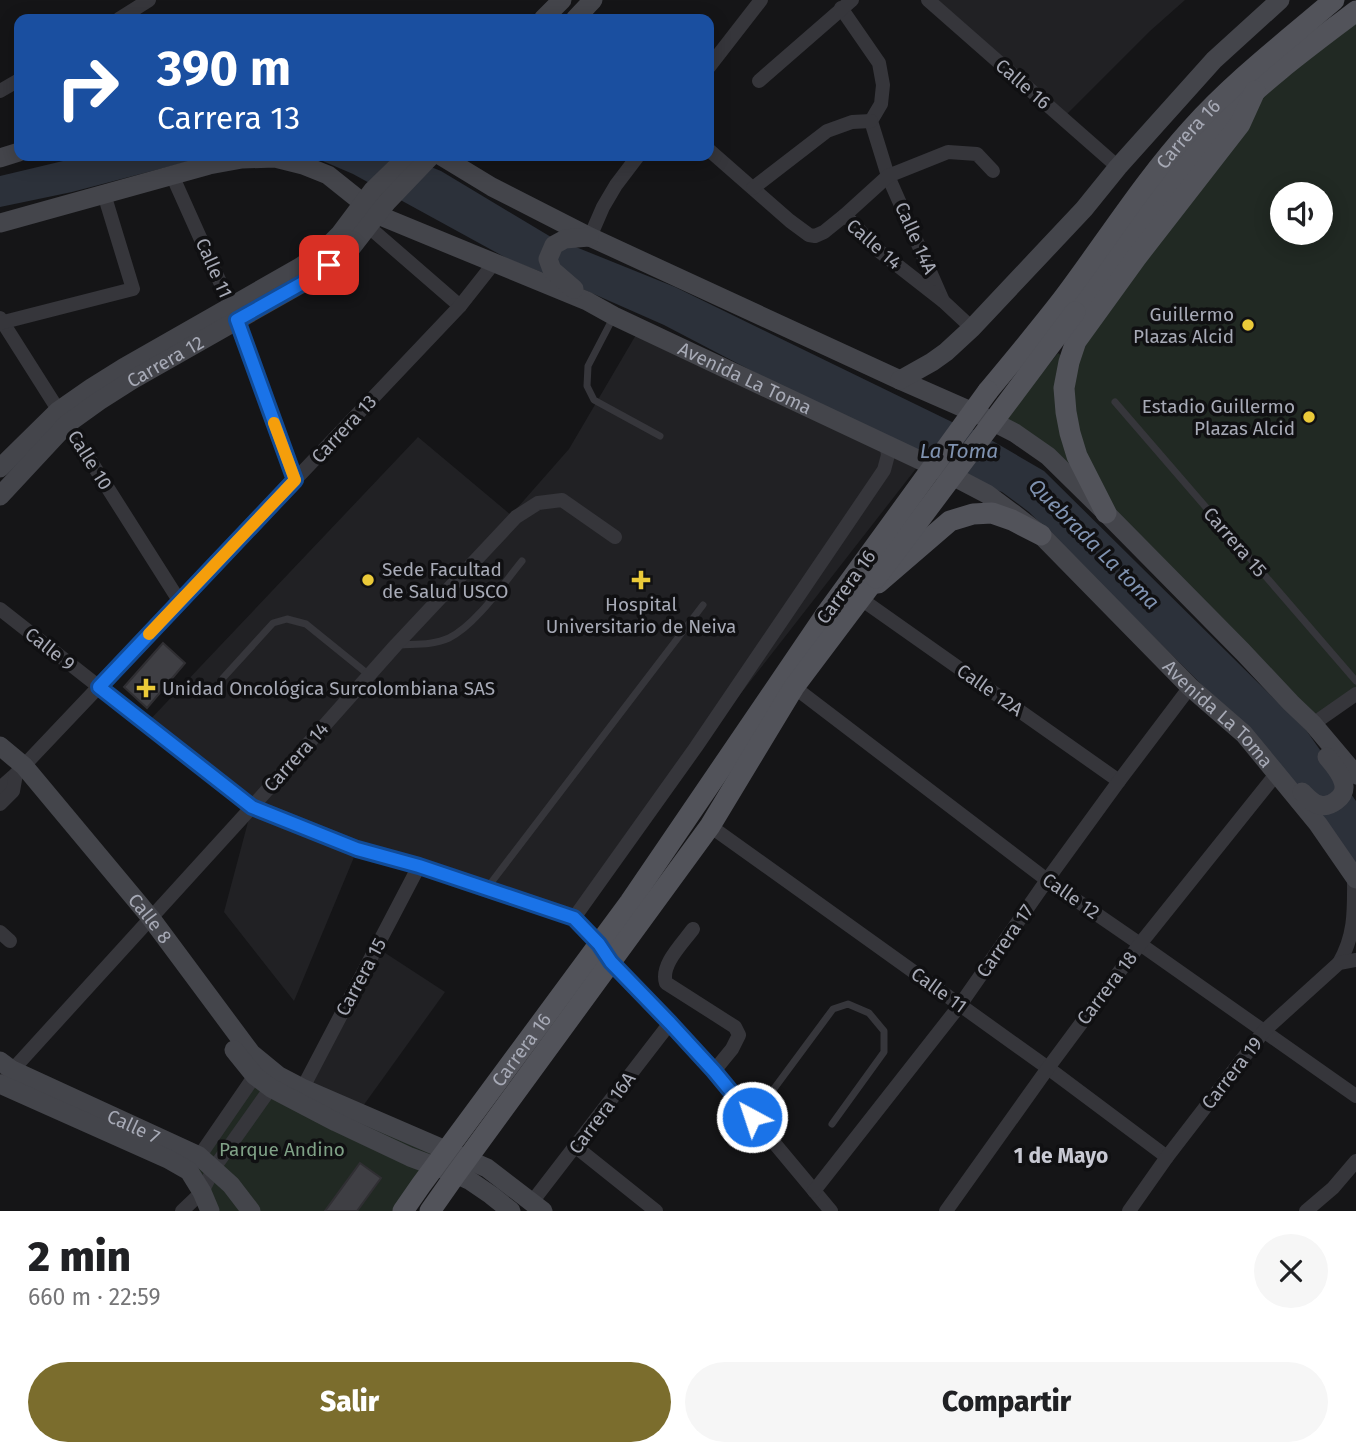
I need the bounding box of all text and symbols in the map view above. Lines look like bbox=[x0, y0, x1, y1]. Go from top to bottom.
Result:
text: 390 m bbox=[157, 39, 291, 98]
icon: right bbox=[42, 42, 133, 133]
street label: Calle 16 bbox=[991, 54, 1055, 114]
street label: Carrera 16 bbox=[1151, 94, 1225, 173]
text: Carrera 13 bbox=[157, 99, 300, 137]
map controls bbox=[1270, 182, 1333, 245]
button: sound bbox=[1270, 182, 1333, 245]
street label: Calle 14A bbox=[890, 198, 942, 278]
street label: Calle 14 bbox=[842, 214, 906, 274]
street label: Calle 11 bbox=[191, 234, 237, 302]
pin bbox=[299, 235, 359, 295]
icon: arrive bbox=[310, 246, 348, 284]
place label: Guillermo Plazas Alcid bbox=[1133, 303, 1234, 348]
marker: Guillermo Plazas Alcid bbox=[1240, 317, 1256, 333]
street label: Carrera 12 bbox=[123, 330, 208, 392]
street label: Avenida La Toma bbox=[675, 336, 816, 419]
street label: Carrera 13 bbox=[307, 390, 381, 468]
place label: Estadio Guillermo Plazas Alcid bbox=[1142, 395, 1295, 440]
marker: Estadio Guillermo Plazas Alcid bbox=[1301, 409, 1317, 425]
street label: Calle 10 bbox=[63, 426, 117, 494]
water label: La Toma bbox=[920, 438, 998, 464]
water label: Quebrada La toma bbox=[1023, 473, 1165, 615]
street label: Carrera 15 bbox=[1198, 502, 1272, 582]
street label: Carrera 16 bbox=[812, 546, 880, 628]
place label: Sede Facultad de Salud USCO bbox=[382, 558, 508, 603]
marker: Hospital Universitario de Neiva bbox=[631, 570, 651, 590]
marker: Sede Facultad de Salud USCO bbox=[360, 572, 376, 588]
place label: Hospital Universitario de Neiva bbox=[546, 593, 736, 638]
street label: Calle 9 bbox=[20, 622, 80, 676]
street label: Avenida La Toma bbox=[1158, 655, 1278, 772]
street label: Calle 12A bbox=[952, 659, 1028, 721]
place label: Unidad Oncológica Surcolombiana SAS bbox=[162, 677, 495, 700]
marker: Unidad Oncológica Surcolombiana SAS bbox=[136, 678, 156, 698]
street label: Carrera 14 bbox=[259, 717, 333, 797]
street label: Calle 12 bbox=[1038, 868, 1104, 924]
street label: Calle 8 bbox=[123, 888, 177, 948]
street label: Carrera 17 bbox=[972, 900, 1038, 982]
street label: Carrera 15 bbox=[331, 934, 391, 1020]
street label: Carrera 18 bbox=[1072, 947, 1142, 1029]
street label: Calle 11 bbox=[907, 962, 971, 1018]
street label: Carrera 16 bbox=[486, 1008, 556, 1091]
street label: Carrera 19 bbox=[1197, 1032, 1267, 1114]
street label: Carrera 16A bbox=[564, 1067, 640, 1158]
position arrow bbox=[715, 1080, 789, 1154]
street label: Calle 7 bbox=[104, 1104, 164, 1148]
park label: Parque Andino bbox=[219, 1138, 345, 1161]
district label: 1 de Mayo bbox=[1014, 1143, 1108, 1169]
text: 2 min bbox=[28, 1232, 131, 1282]
button: close bbox=[1254, 1234, 1328, 1308]
text: 660 m · 22:59 bbox=[28, 1283, 161, 1311]
button: Salir bbox=[28, 1362, 671, 1442]
button: Compartir bbox=[685, 1362, 1328, 1442]

